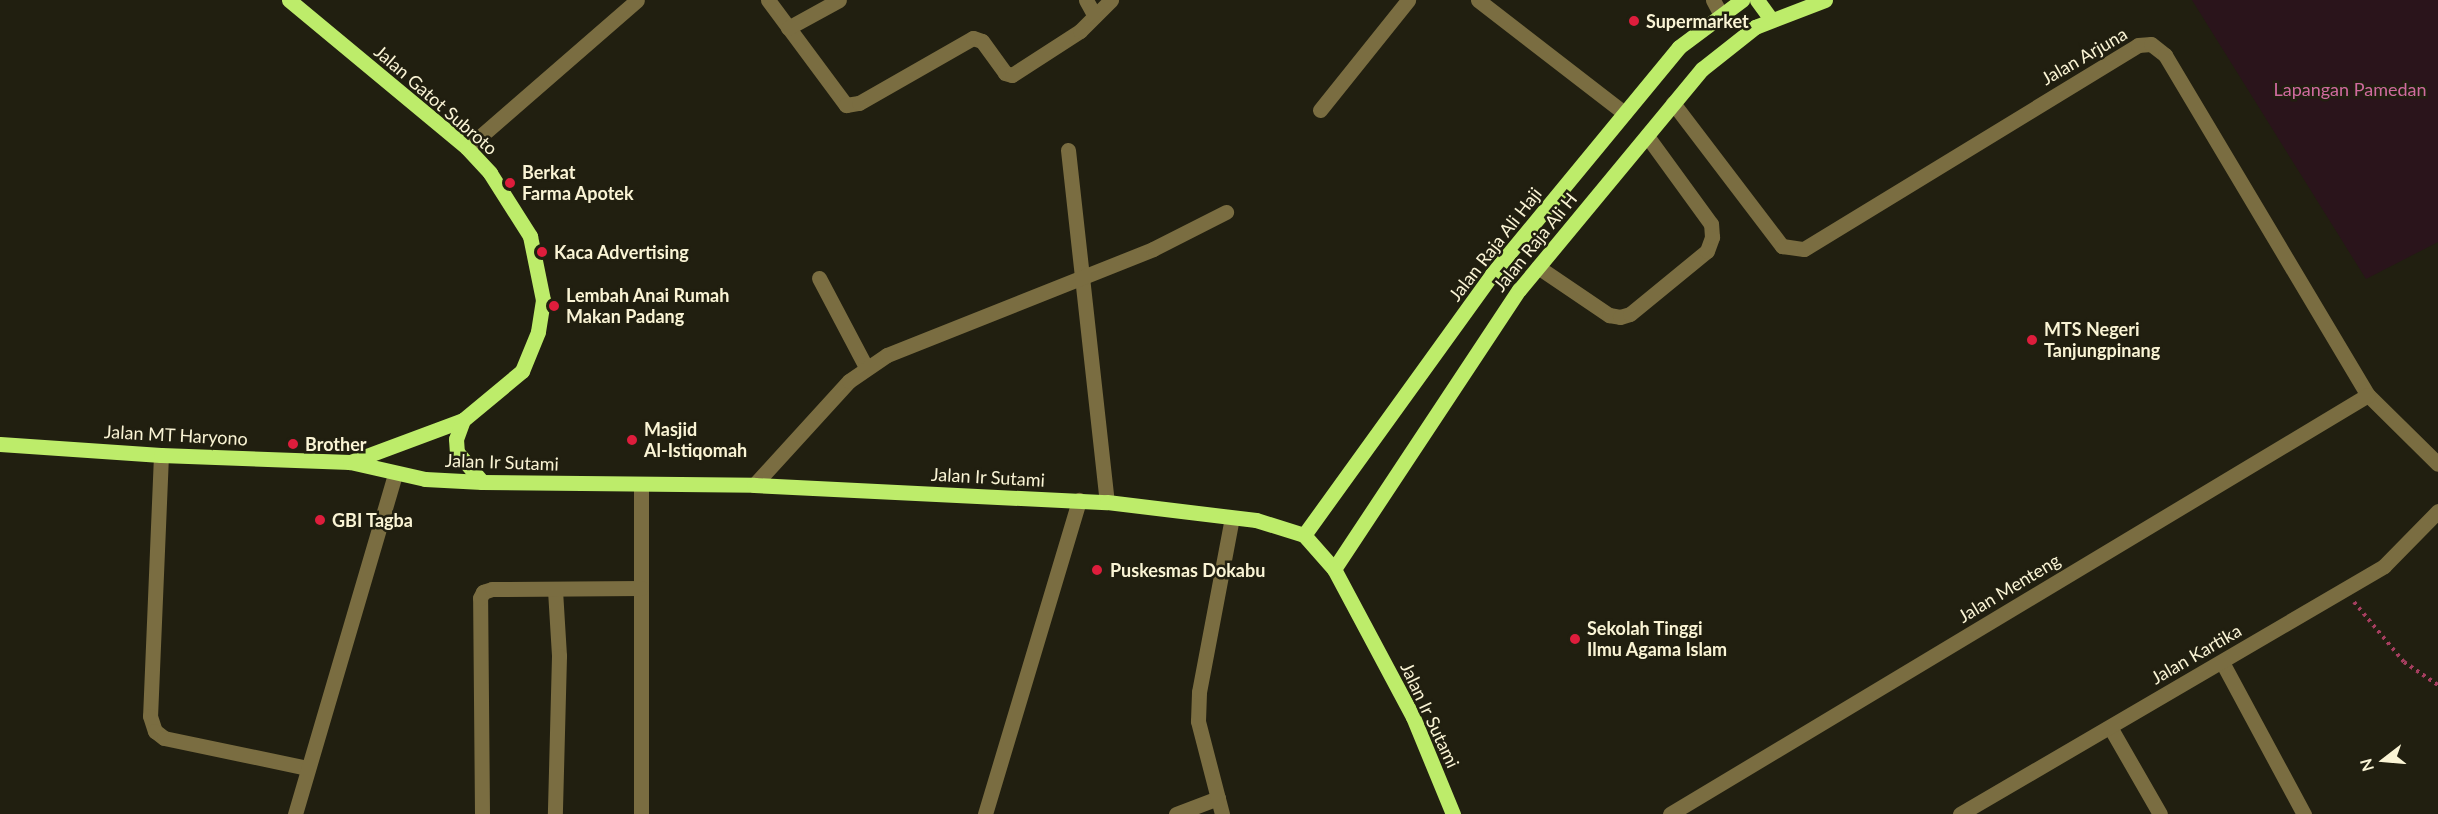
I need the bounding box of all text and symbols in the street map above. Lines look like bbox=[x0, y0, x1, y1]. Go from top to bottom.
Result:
place label: Supermarket bbox=[1646, 10, 1749, 32]
marker: Supermarket bbox=[1627, 14, 1641, 28]
street label: Jalan Arjuna bbox=[2037, 23, 2131, 89]
street label: Jalan Gatot Subroto bbox=[370, 41, 502, 159]
park label: Lapangan Pamedan bbox=[2273, 78, 2427, 100]
place label: Berkat Farma Apotek bbox=[522, 162, 634, 204]
marker: Berkat Farma Apotek bbox=[503, 176, 517, 190]
street label: Jalan Raja Ali Haji bbox=[1444, 183, 1546, 305]
street label: Jalan Raja Ali H bbox=[1489, 188, 1581, 296]
place label: Kaca Advertising bbox=[554, 241, 689, 263]
marker: Kaca Advertising bbox=[535, 245, 549, 259]
place label: Lembah Anai Rumah Makan Padang bbox=[566, 285, 730, 328]
marker: Lembah Anai Rumah Makan Padang bbox=[547, 299, 561, 313]
place label: MTS Negeri Tanjungpinang bbox=[2044, 319, 2160, 362]
marker: MTS Negeri Tanjungpinang bbox=[2025, 333, 2039, 347]
place label: Masjid Al-Istiqomah bbox=[644, 419, 747, 462]
street label: Jalan MT Haryono bbox=[103, 420, 249, 450]
place label: Brother bbox=[305, 433, 366, 455]
marker: Masjid Al-Istiqomah bbox=[625, 433, 639, 447]
marker: Brother bbox=[286, 437, 300, 451]
street label: Jalan Ir Sutami bbox=[445, 449, 559, 475]
street label: Jalan Ir Sutami bbox=[930, 463, 1046, 491]
place label: GBI Tagba bbox=[332, 509, 413, 531]
marker: GBI Tagba bbox=[313, 513, 327, 527]
street label: Jalan Menteng bbox=[1954, 549, 2064, 627]
place label: Puskesmas Dokabu bbox=[1110, 559, 1265, 581]
marker: Puskesmas Dokabu bbox=[1088, 561, 1106, 579]
place label: Sekolah Tinggi Ilmu Agama Islam bbox=[1587, 618, 1728, 660]
street label: Jalan Kartika bbox=[2147, 620, 2245, 688]
marker: Sekolah Tinggi Ilmu Agama Islam bbox=[1568, 632, 1582, 646]
street label: Jalan Ir Sutami bbox=[1396, 659, 1464, 771]
north arrow bbox=[2354, 730, 2414, 790]
text: N bbox=[2355, 757, 2377, 774]

